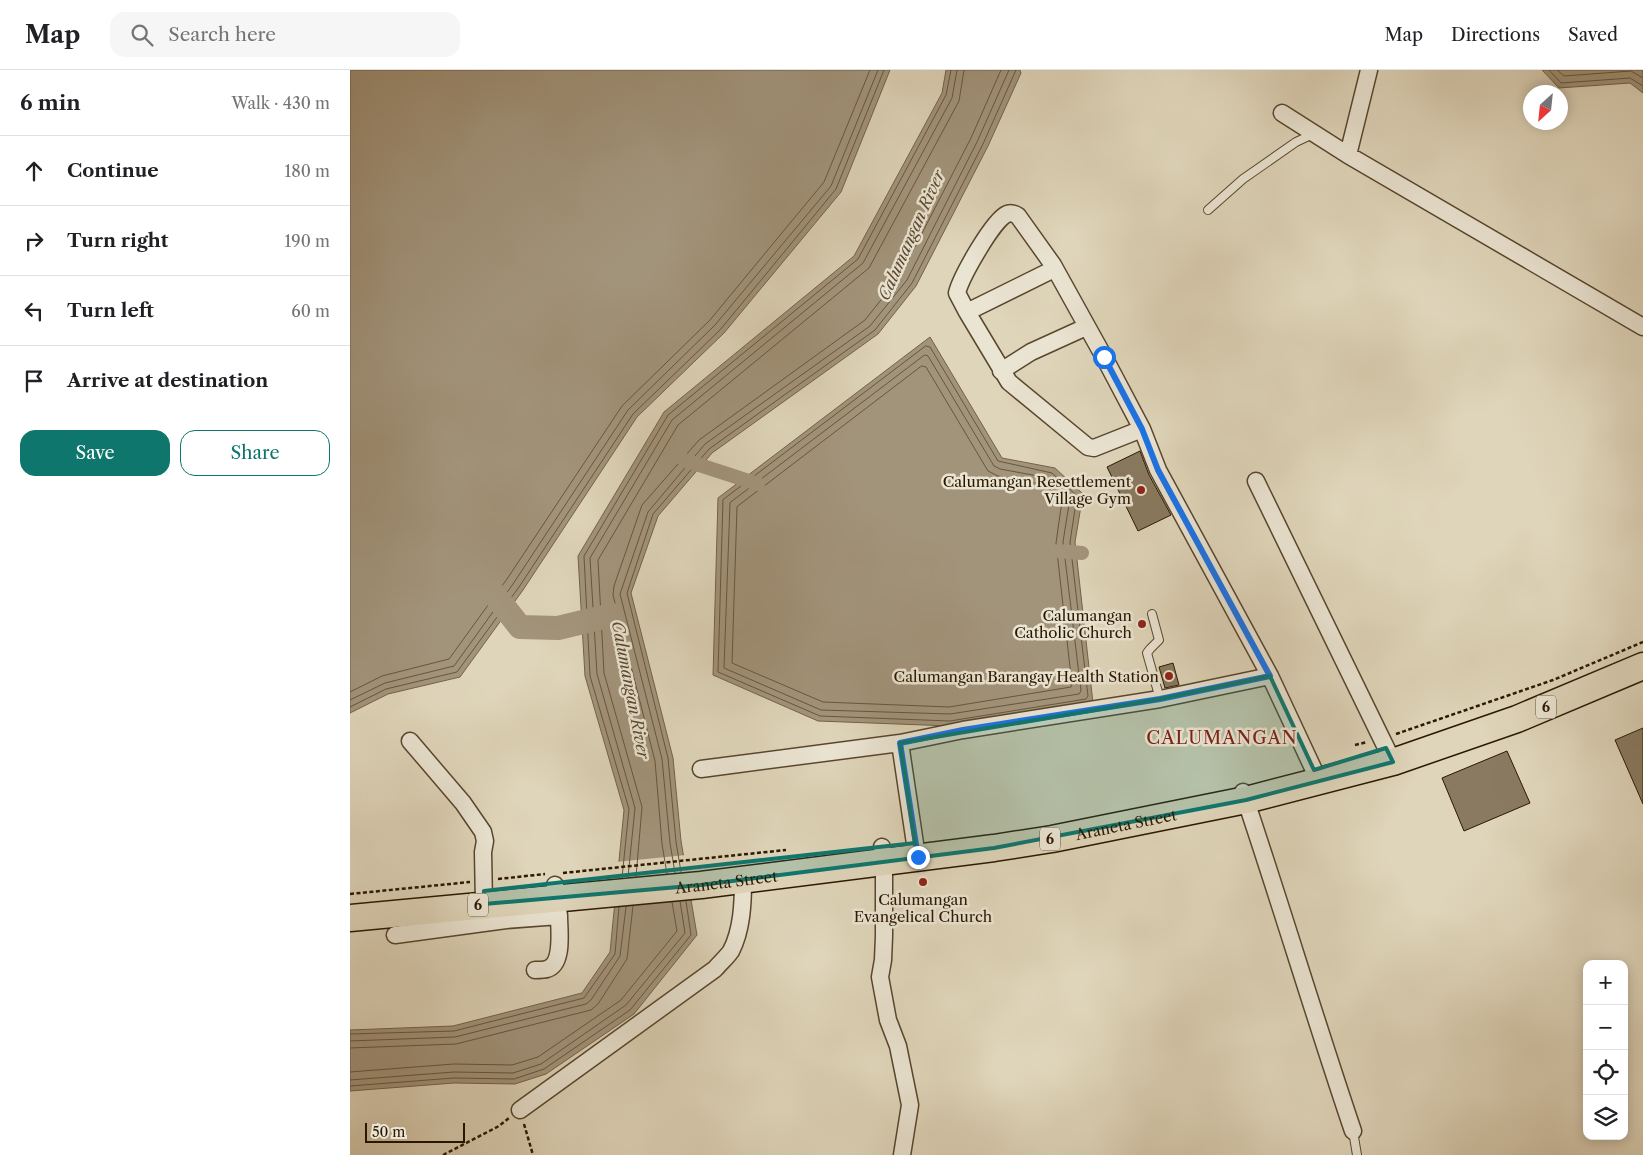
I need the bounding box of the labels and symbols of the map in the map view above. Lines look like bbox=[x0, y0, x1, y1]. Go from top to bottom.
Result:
north arrow bbox=[1523, 85, 1568, 130]
water label: Calumangan River bbox=[873, 166, 949, 303]
route start bbox=[1093, 346, 1116, 369]
place label: Calumangan Resettlement Village Gym bbox=[943, 472, 1132, 508]
marker: Calumangan Resettlement Village Gym bbox=[1135, 484, 1147, 496]
place label: Calumangan Catholic Church bbox=[1014, 606, 1133, 642]
marker: Calumangan Catholic Church bbox=[1136, 618, 1148, 630]
water label: Calumangan River bbox=[608, 619, 654, 762]
place label: Calumangan Barangay Health Station bbox=[894, 667, 1160, 686]
marker: Calumangan Barangay Health Station bbox=[1163, 670, 1175, 682]
road number: 6 bbox=[1536, 696, 1556, 719]
district label: CALUMANGAN bbox=[1146, 727, 1298, 749]
street label: Araneta Street bbox=[1073, 805, 1179, 844]
road number: 6 bbox=[1040, 828, 1060, 851]
route end bbox=[907, 846, 930, 869]
street label: Araneta Street bbox=[673, 866, 779, 897]
marker: Calumangan Evangelical Church bbox=[917, 876, 929, 888]
place label: Calumangan Evangelical Church bbox=[854, 890, 993, 926]
road number: 6 bbox=[468, 894, 488, 916]
scale bar bbox=[365, 1120, 465, 1143]

